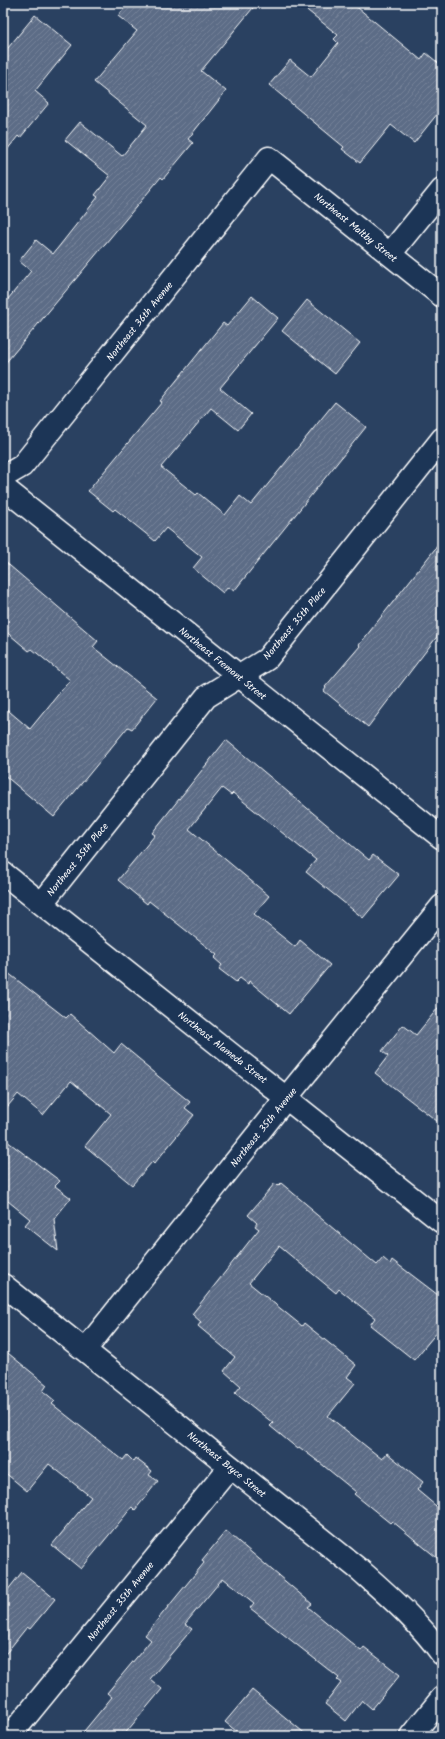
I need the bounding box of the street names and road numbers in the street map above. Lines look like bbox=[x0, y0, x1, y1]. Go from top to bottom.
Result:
street label: Northeast Maltby Street bbox=[310, 189, 401, 267]
street label: Northeast 36th Avenue bbox=[102, 278, 177, 365]
street label: Northeast 35th Place bbox=[259, 583, 330, 664]
street label: Northeast Fremont Street bbox=[175, 623, 270, 704]
street label: Northeast 35th Place bbox=[43, 819, 113, 900]
street label: Northeast Alameda Street bbox=[174, 1008, 271, 1088]
street label: Northeast 35th Avenue bbox=[226, 1084, 301, 1171]
street label: Northeast Bryce Street bbox=[183, 1428, 270, 1502]
street label: Northeast 35th Avenue bbox=[83, 1558, 158, 1645]

